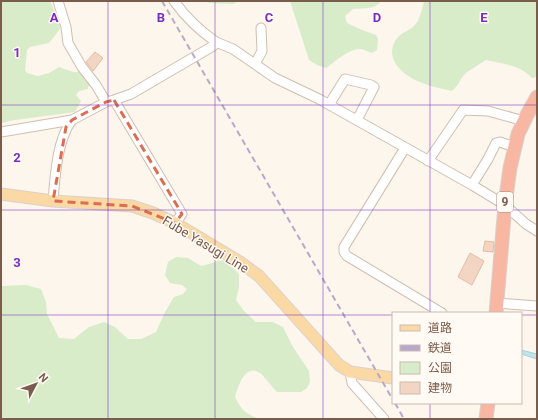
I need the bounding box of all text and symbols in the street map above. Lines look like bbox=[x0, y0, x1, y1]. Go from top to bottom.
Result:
text: A bbox=[50, 10, 59, 25]
text: B bbox=[157, 10, 165, 25]
text: C bbox=[265, 10, 274, 25]
text: D bbox=[373, 10, 381, 25]
text: E bbox=[480, 10, 488, 25]
text: 1 bbox=[13, 45, 21, 60]
text: 2 bbox=[13, 150, 21, 165]
road number: 9 bbox=[497, 192, 513, 212]
street label: Fube Yasugi Line bbox=[160, 213, 252, 276]
text: 3 bbox=[13, 255, 21, 270]
legend bbox=[392, 312, 522, 404]
text: 道路 bbox=[428, 321, 452, 335]
text: 鉄道 bbox=[428, 341, 452, 355]
text: 公園 bbox=[428, 361, 452, 375]
north arrow bbox=[16, 364, 56, 404]
text: N bbox=[36, 371, 51, 385]
text: 建物 bbox=[428, 381, 452, 395]

